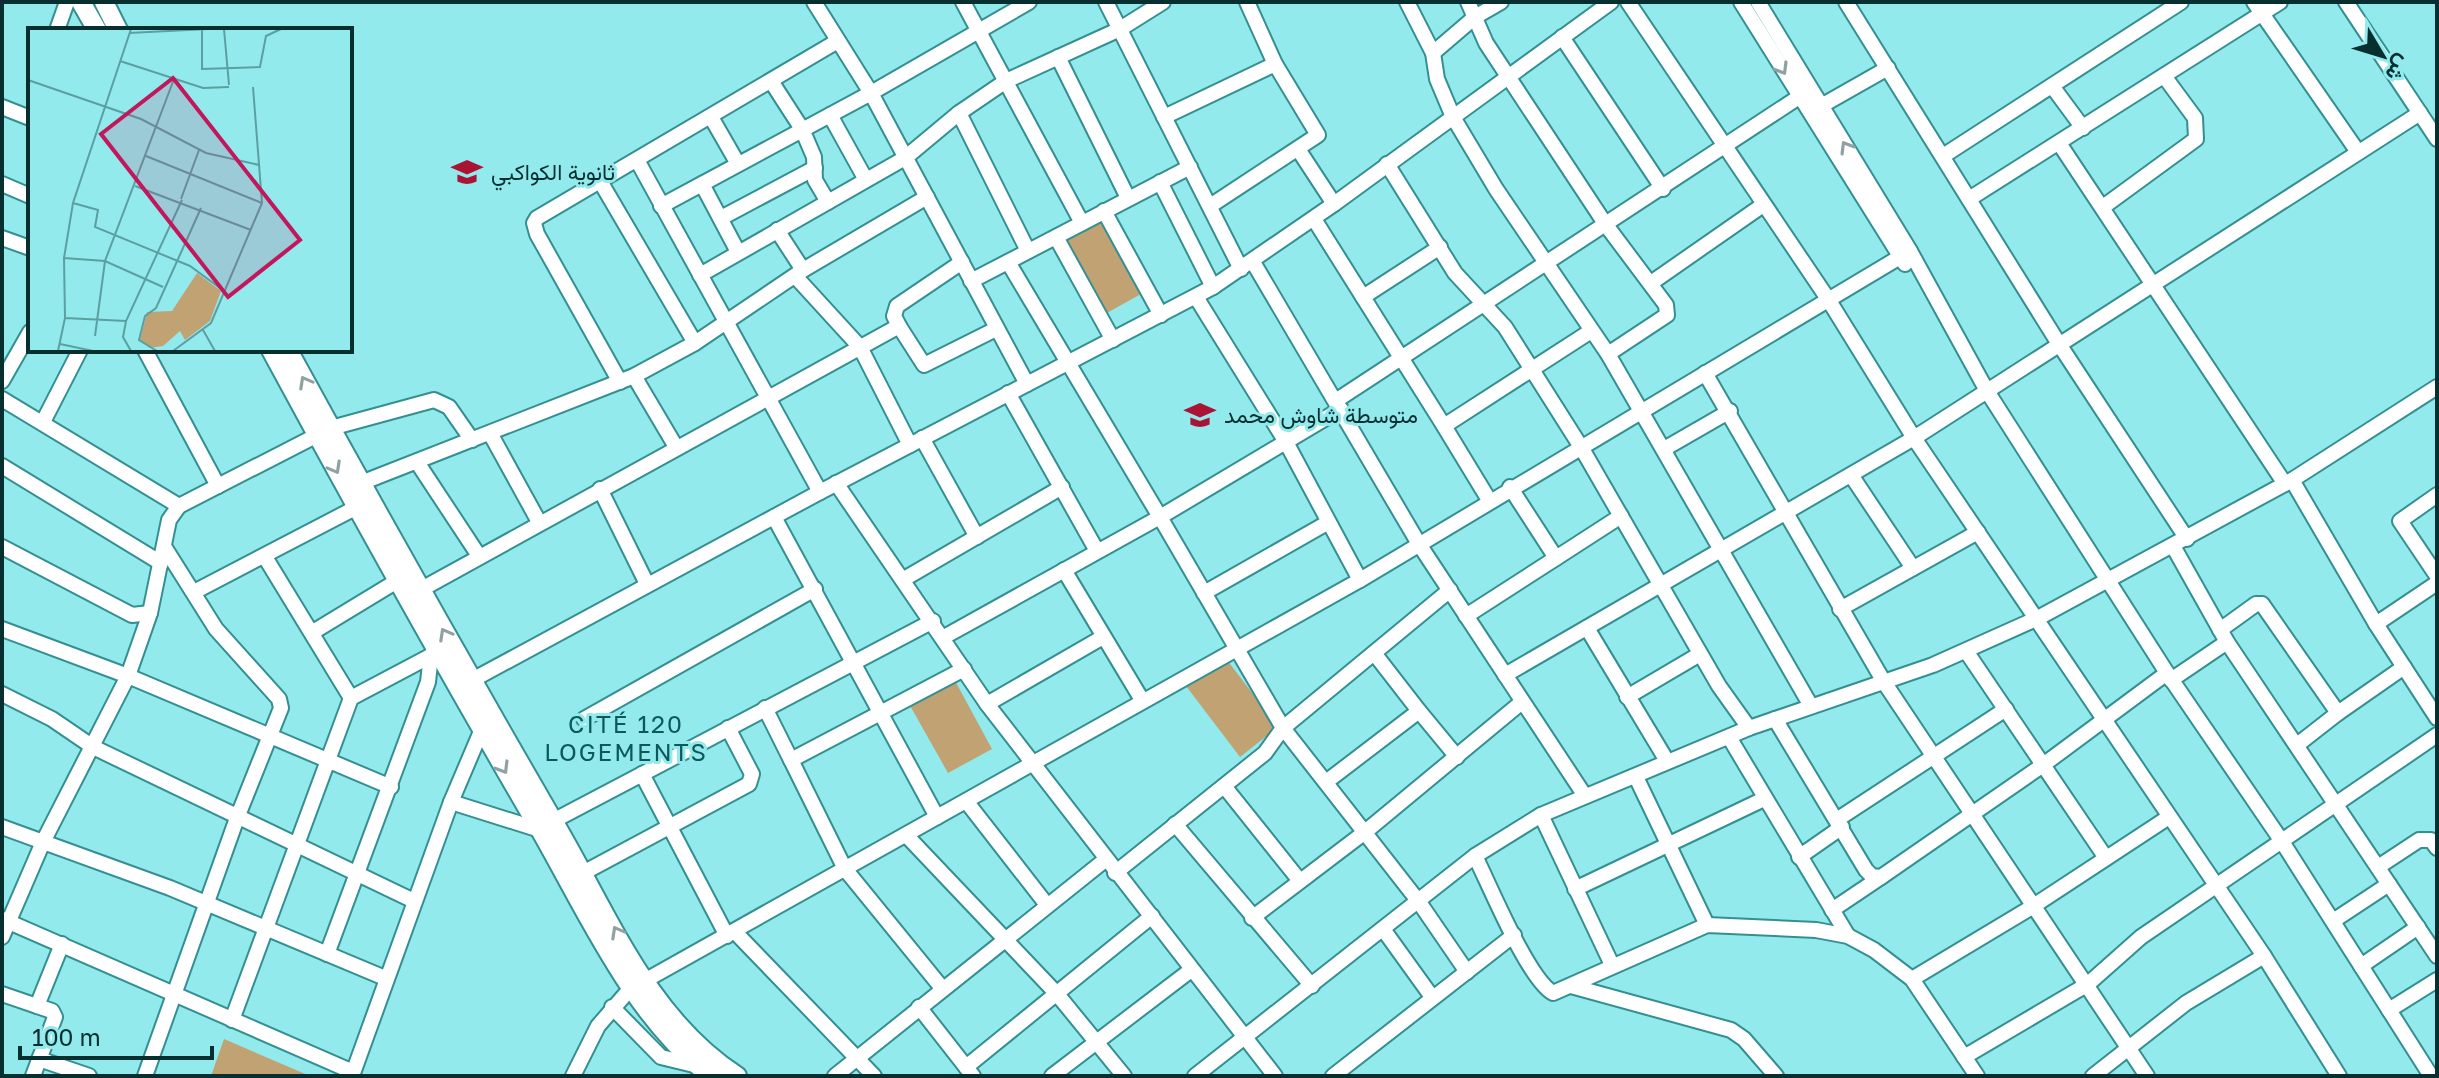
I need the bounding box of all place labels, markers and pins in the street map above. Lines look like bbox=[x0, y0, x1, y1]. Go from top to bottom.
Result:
school or university icon: ثانوية الكواكبي bbox=[450, 155, 484, 189]
place label: ثانوية الكواكبي bbox=[491, 158, 615, 191]
school or university icon: متوسطة شاوش محمد bbox=[1183, 398, 1217, 432]
place label: متوسطة شاوش محمد bbox=[1224, 401, 1418, 429]

